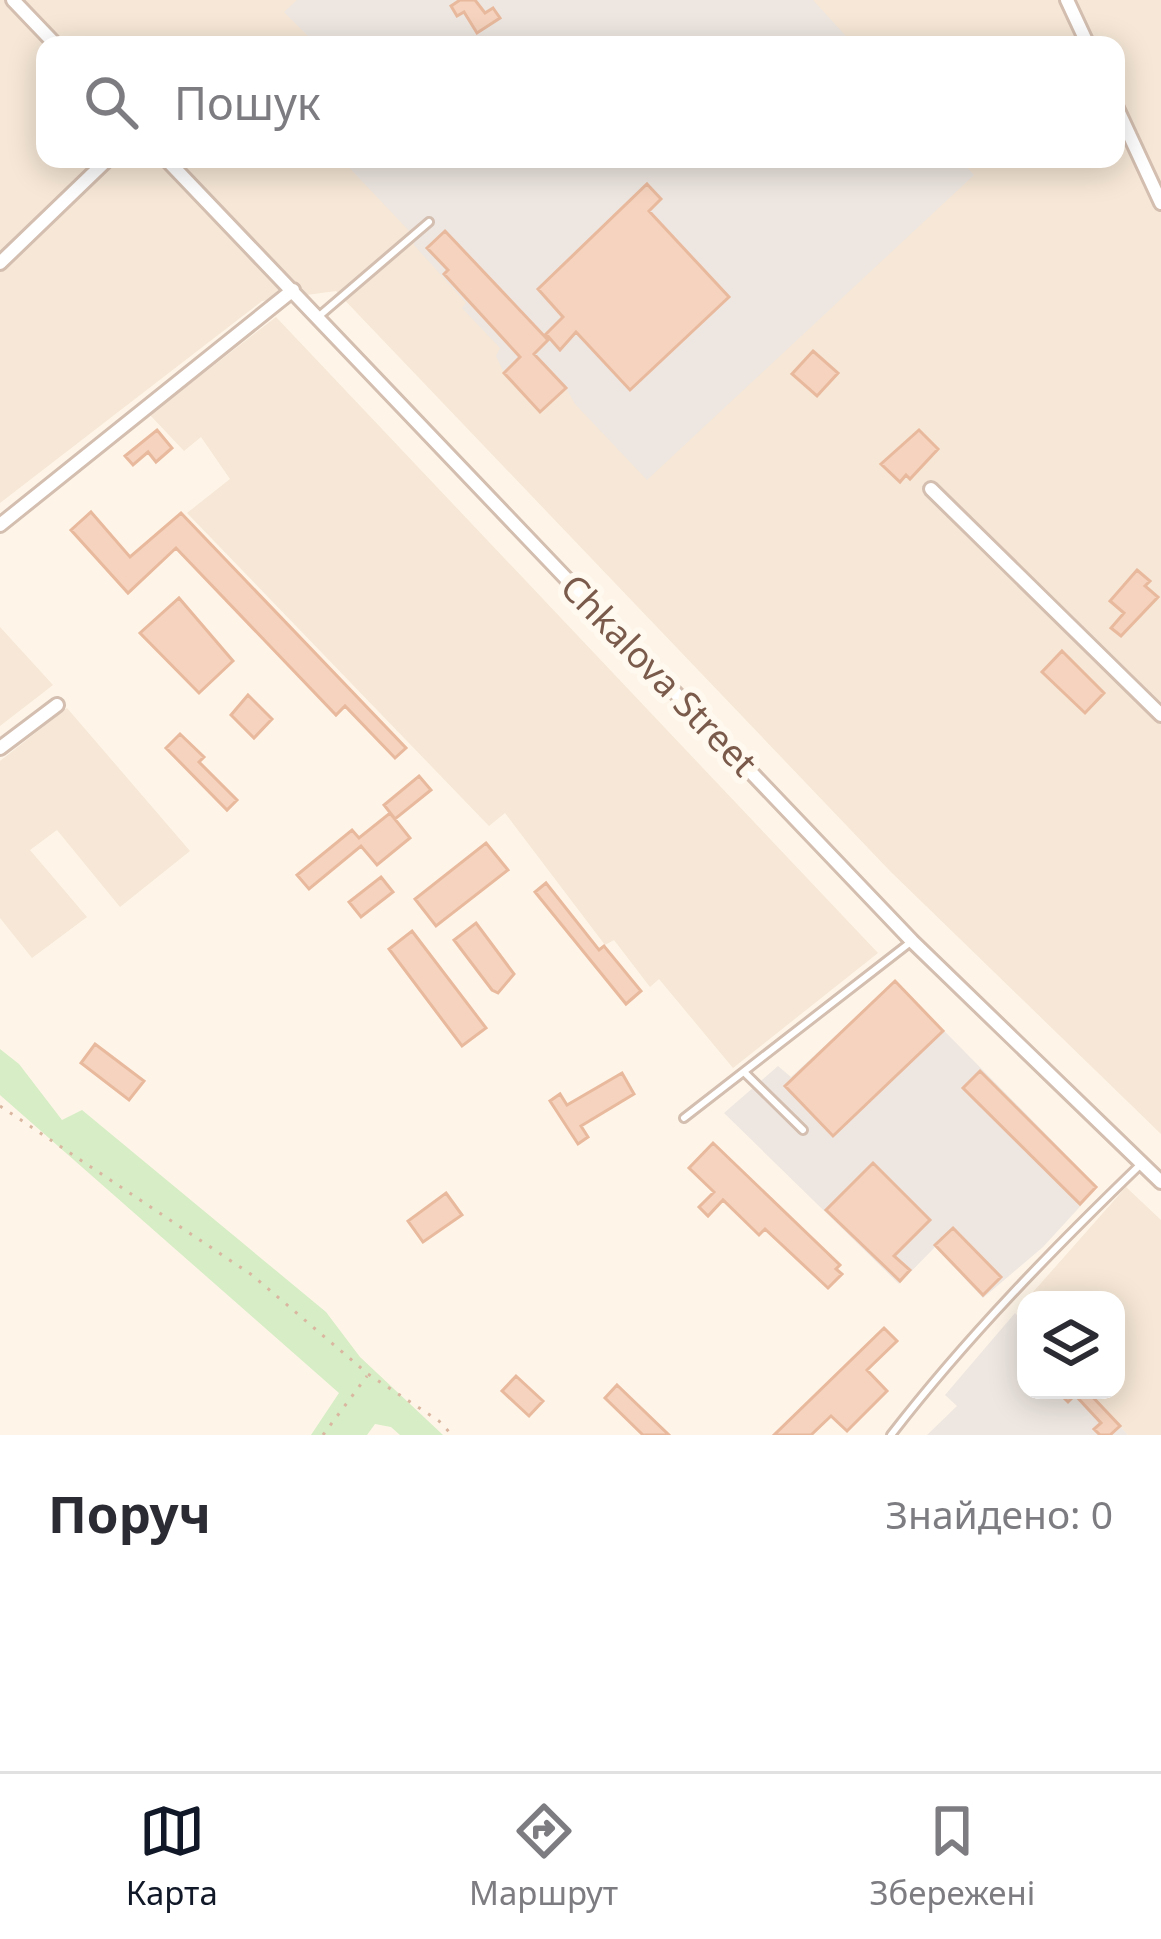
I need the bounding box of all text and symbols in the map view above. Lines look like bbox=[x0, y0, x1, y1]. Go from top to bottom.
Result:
search box bbox=[36, 36, 1125, 168]
icon: search bbox=[78, 69, 144, 135]
text: Пошук bbox=[174, 72, 321, 133]
street label: Chkalova Street bbox=[550, 563, 768, 786]
map controls bbox=[1017, 1291, 1125, 1399]
button: layers bbox=[1017, 1291, 1125, 1399]
text: Поруч bbox=[48, 1478, 211, 1548]
text: Знайдено: 0 bbox=[885, 1487, 1113, 1540]
tab: Карта bbox=[126, 1798, 218, 1915]
tab: Маршрут bbox=[469, 1798, 618, 1915]
tab: Збережені bbox=[869, 1798, 1035, 1915]

